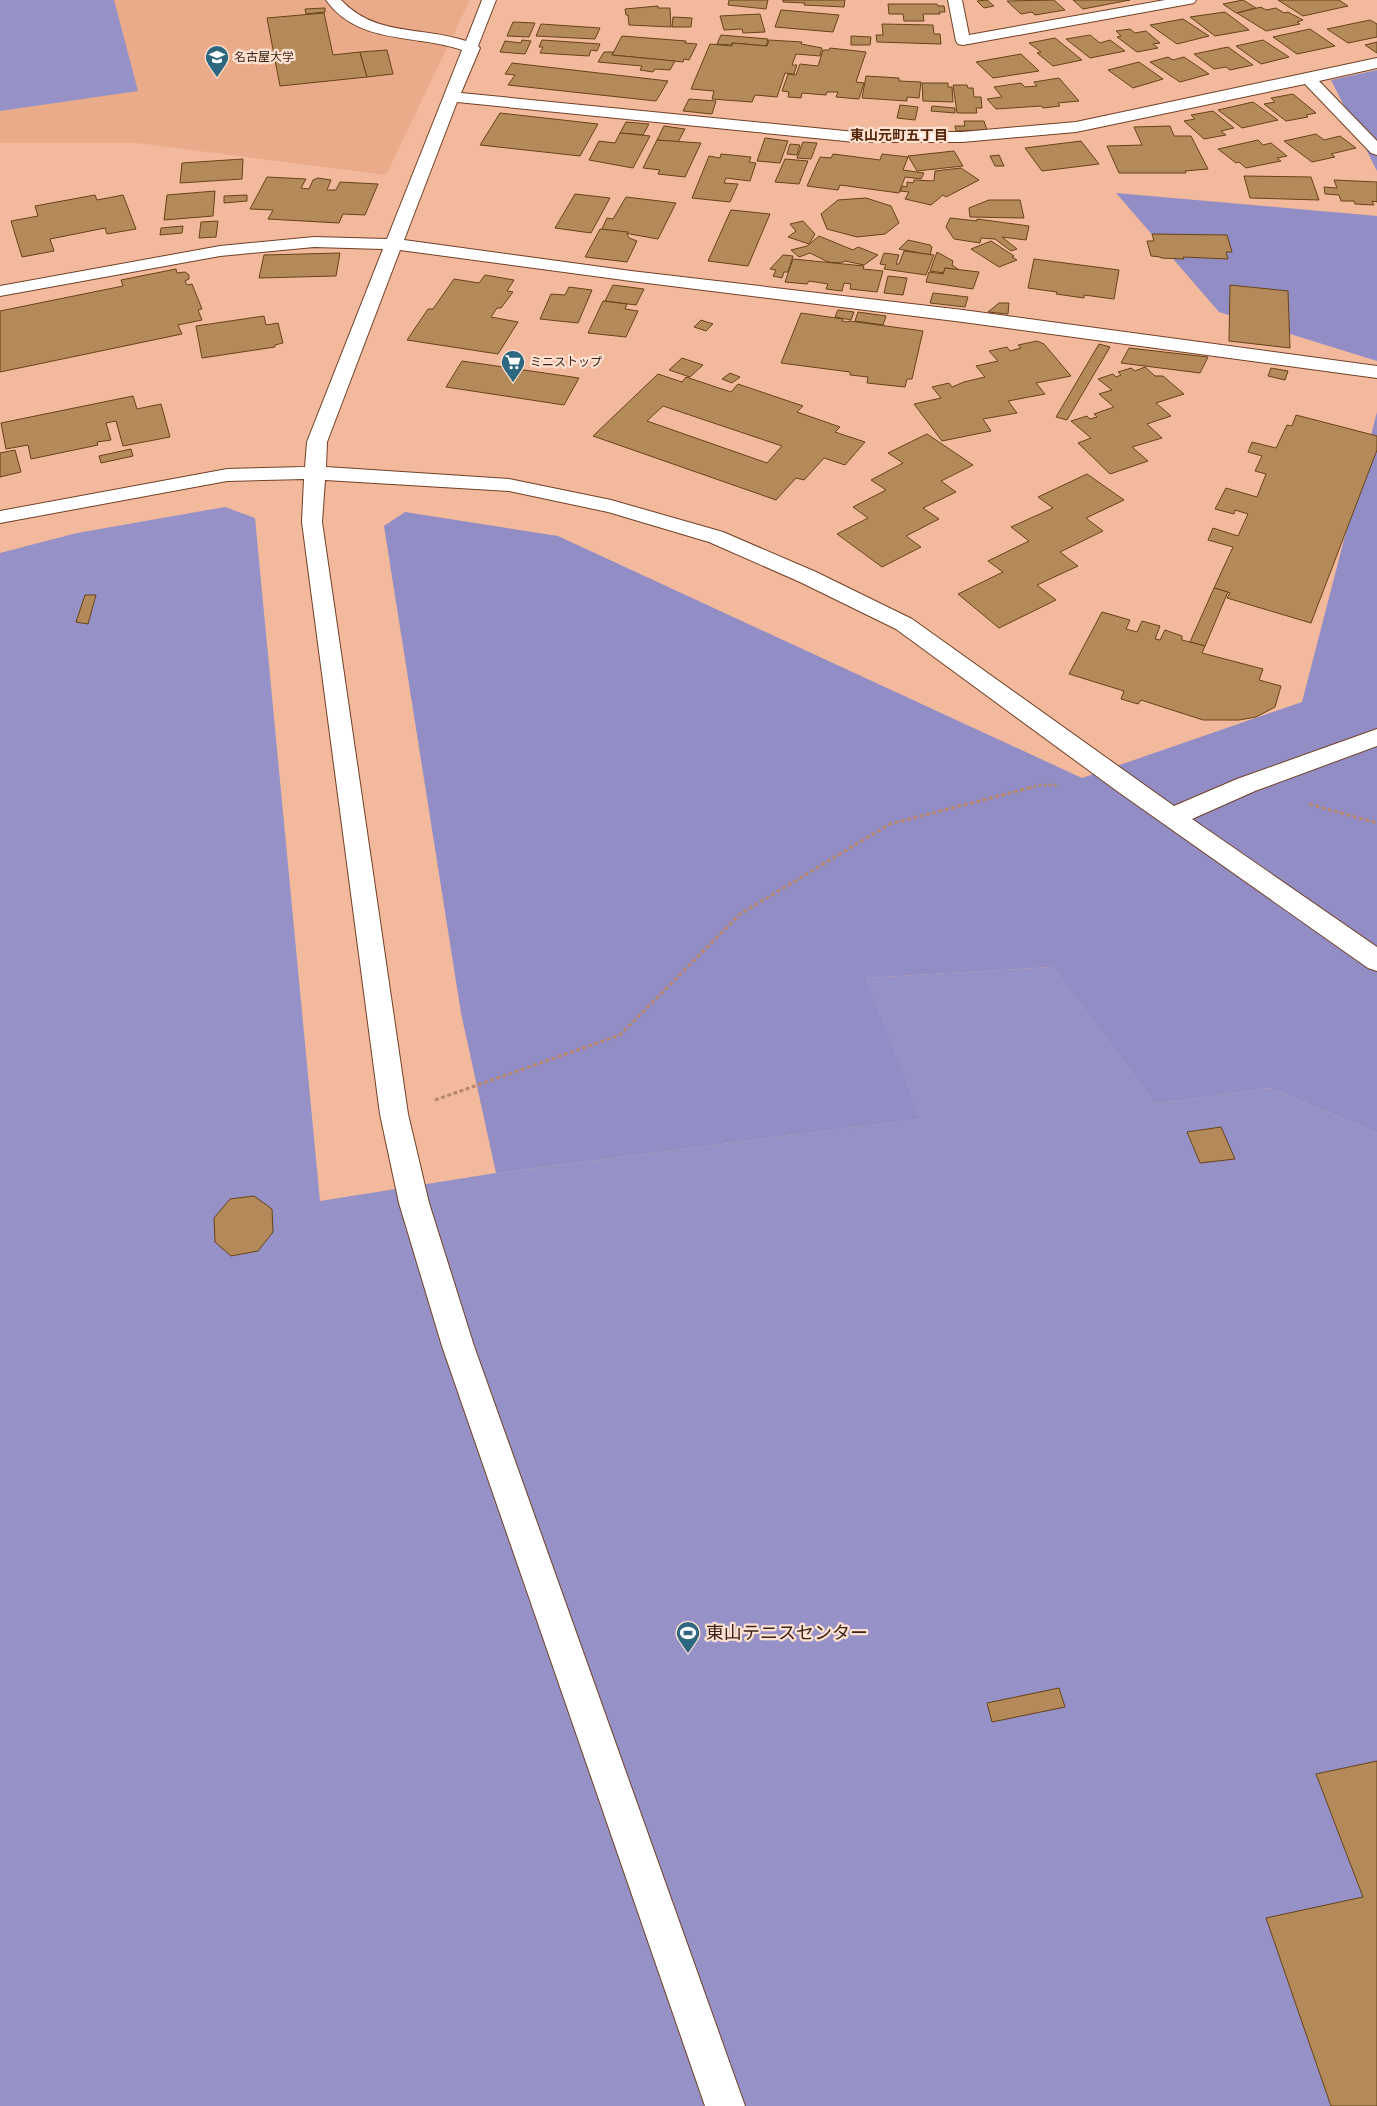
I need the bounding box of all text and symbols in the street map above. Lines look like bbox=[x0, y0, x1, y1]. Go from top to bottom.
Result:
school or university icon: 名古屋大学 bbox=[204, 44, 230, 78]
place label: 名古屋大学 bbox=[234, 50, 294, 64]
district label: 東山元町五丁目 bbox=[850, 127, 948, 144]
supermarket icon: ミニストップ bbox=[500, 349, 526, 383]
place label: ミニストップ bbox=[530, 355, 602, 369]
sports icon: 東山テニスセンター bbox=[675, 1620, 701, 1654]
place label: 東山テニスセンター bbox=[706, 1622, 868, 1644]

